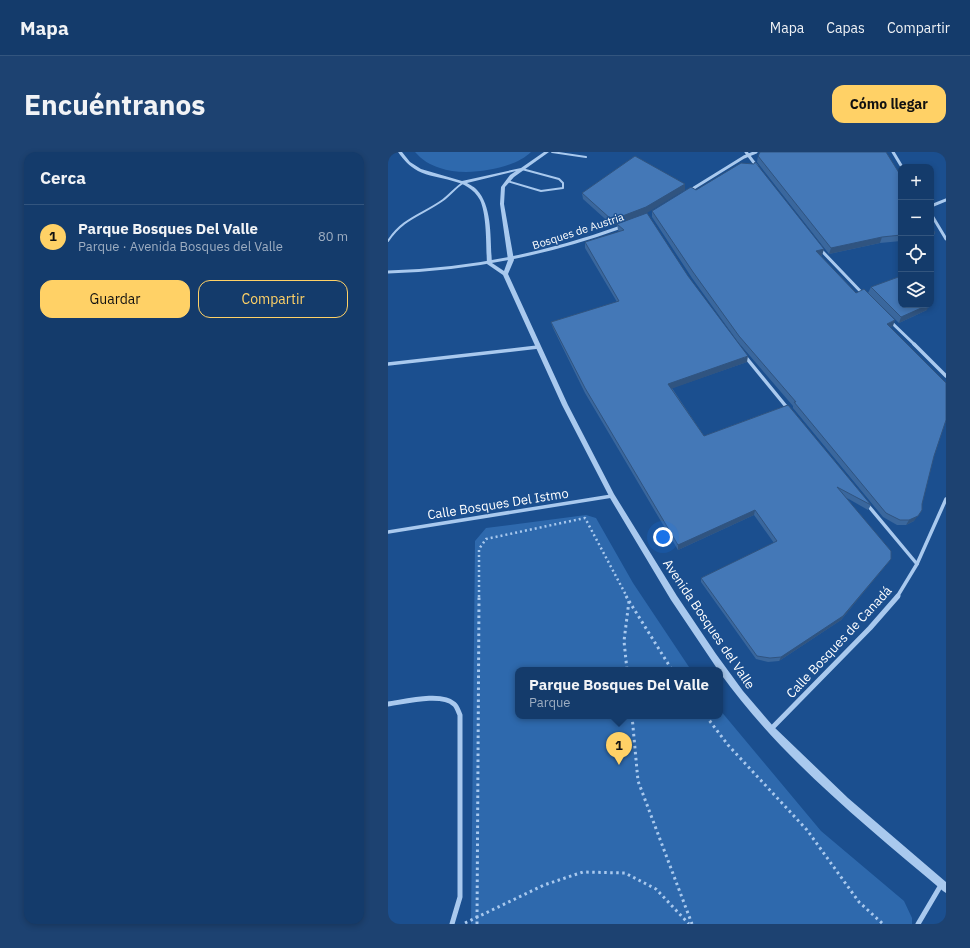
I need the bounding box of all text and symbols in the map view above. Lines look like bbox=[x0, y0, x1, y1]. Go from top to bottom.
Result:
text: Mapa bbox=[20, 16, 69, 40]
text: Mapa bbox=[770, 19, 804, 37]
text: Capas bbox=[826, 19, 865, 37]
text: Compartir bbox=[887, 19, 950, 37]
button: Cómo llegar bbox=[832, 85, 946, 123]
text: Encuéntranos bbox=[24, 86, 205, 123]
map controls bbox=[898, 164, 934, 308]
button: + bbox=[898, 164, 934, 200]
text: Cerca bbox=[40, 167, 86, 189]
button: − bbox=[898, 200, 934, 236]
street label: Bosques de Austria bbox=[530, 210, 626, 252]
text: Parque Bosques Del Valle bbox=[78, 219, 258, 238]
text: 1 bbox=[49, 228, 57, 245]
text: 80 m bbox=[318, 228, 348, 245]
button: locate bbox=[898, 236, 934, 272]
text: Parque · Avenida Bosques del Valle bbox=[78, 238, 283, 255]
button: layers bbox=[898, 272, 934, 308]
button: Guardar bbox=[40, 280, 190, 318]
button: Compartir bbox=[198, 280, 348, 318]
street label: Calle Bosques Del Istmo bbox=[426, 484, 570, 524]
your location bbox=[653, 527, 673, 547]
street label: Avenida Bosques del Valle bbox=[659, 556, 759, 692]
street label: Calle Bosques de Canadá bbox=[783, 582, 896, 702]
popup bbox=[515, 667, 723, 719]
text: Parque Bosques Del Valle bbox=[529, 675, 709, 694]
text: Parque bbox=[529, 694, 571, 711]
pin: 1 bbox=[606, 732, 632, 765]

